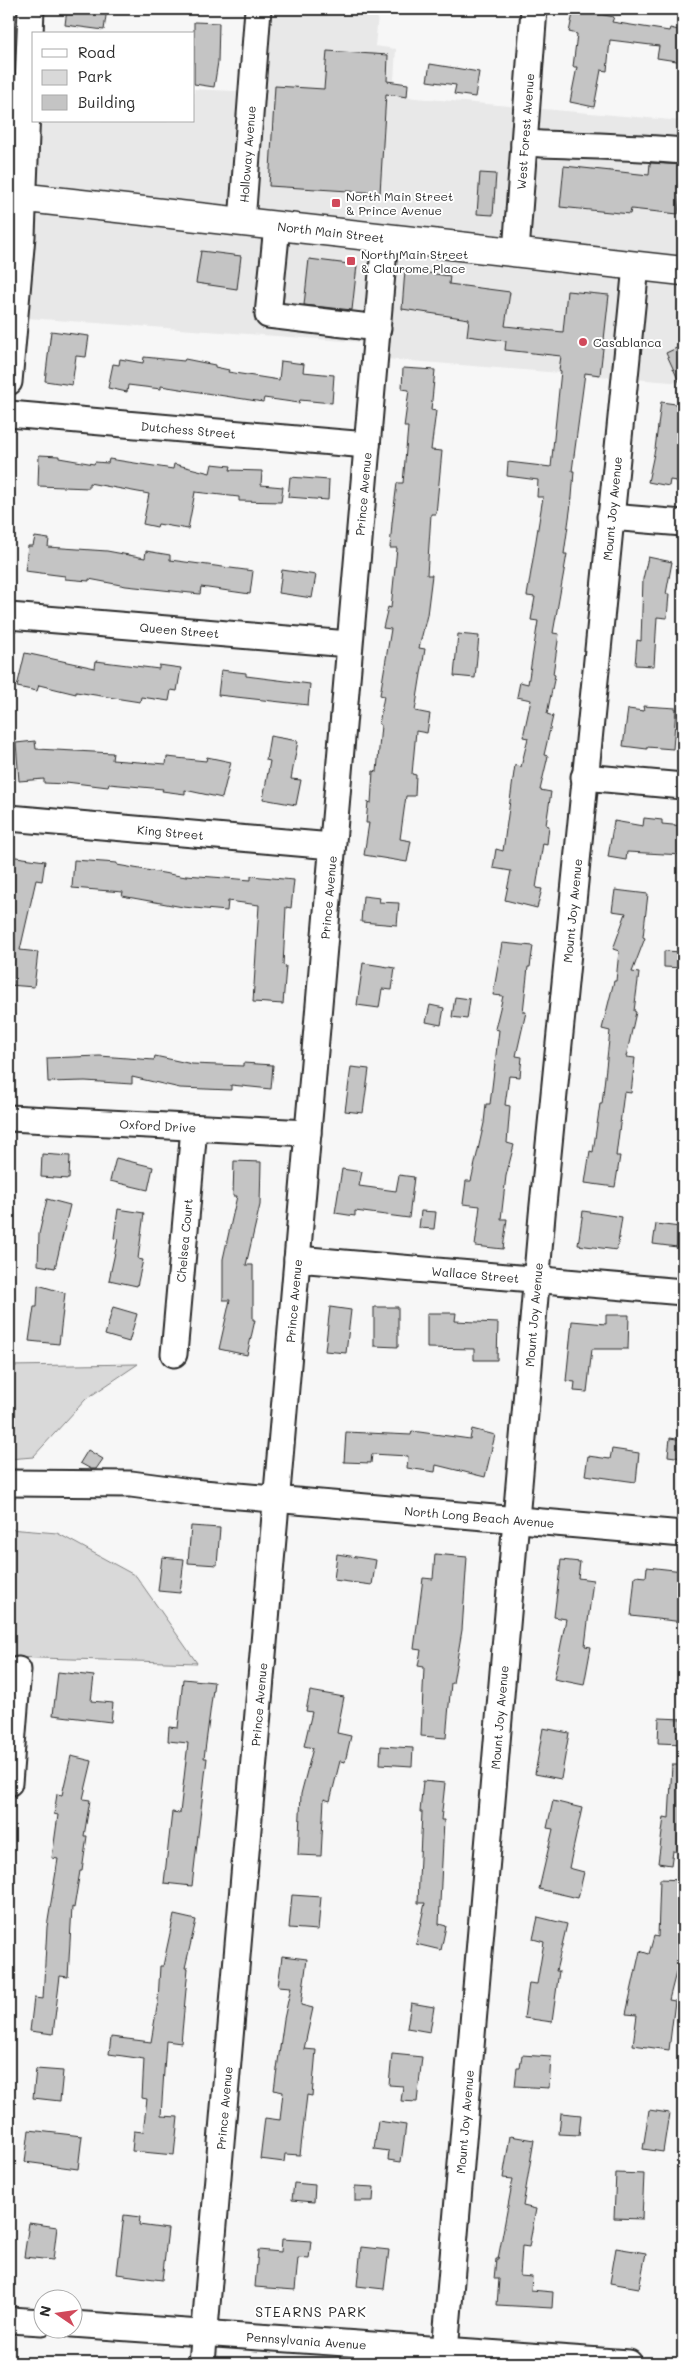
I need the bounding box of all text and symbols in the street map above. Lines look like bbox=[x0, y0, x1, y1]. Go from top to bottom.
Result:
legend bbox=[32, 32, 195, 122]
text: Road bbox=[78, 42, 115, 62]
text: Park bbox=[78, 66, 112, 86]
street label: West Forest Avenue bbox=[513, 72, 537, 190]
text: Building bbox=[78, 92, 135, 112]
street label: Holloway Avenue bbox=[235, 105, 259, 203]
place label: North Main Street & Prince Avenue bbox=[346, 188, 453, 218]
marker: North Main Street & Prince Avenue bbox=[330, 197, 342, 209]
street label: North Main Street bbox=[277, 218, 385, 246]
place label: North Main Street & Claurome Place bbox=[361, 246, 468, 276]
marker: North Main Street & Claurome Place bbox=[345, 255, 357, 267]
place label: Casablanca bbox=[593, 334, 662, 350]
marker: Casablanca bbox=[577, 336, 589, 348]
street label: Dutchess Street bbox=[140, 417, 236, 442]
street label: Prince Avenue bbox=[351, 452, 375, 536]
street label: Mount Joy Avenue bbox=[599, 456, 625, 561]
street label: Queen Street bbox=[139, 619, 220, 641]
street label: King Street bbox=[136, 821, 204, 843]
street label: Prince Avenue bbox=[317, 855, 340, 940]
street label: Mount Joy Avenue bbox=[559, 858, 585, 963]
street label: Oxford Drive bbox=[119, 1116, 197, 1135]
street label: Chelsea Court bbox=[172, 1198, 196, 1283]
street label: Prince Avenue bbox=[282, 1259, 305, 1343]
street label: Mount Joy Avenue bbox=[521, 1262, 546, 1368]
street label: Wallace Street bbox=[431, 1263, 520, 1286]
street label: North Long Beach Avenue bbox=[404, 1502, 555, 1531]
street label: Prince Avenue bbox=[247, 1662, 270, 1747]
street label: Mount Joy Avenue bbox=[487, 1665, 512, 1770]
street label: Prince Avenue bbox=[212, 2066, 236, 2150]
street label: Mount Joy Avenue bbox=[452, 2069, 477, 2175]
north arrow bbox=[32, 2290, 82, 2340]
district label: STEARNS PARK bbox=[255, 2302, 367, 2321]
text: N bbox=[34, 2304, 55, 2318]
street label: Pennsylvania Avenue bbox=[246, 2328, 367, 2353]

